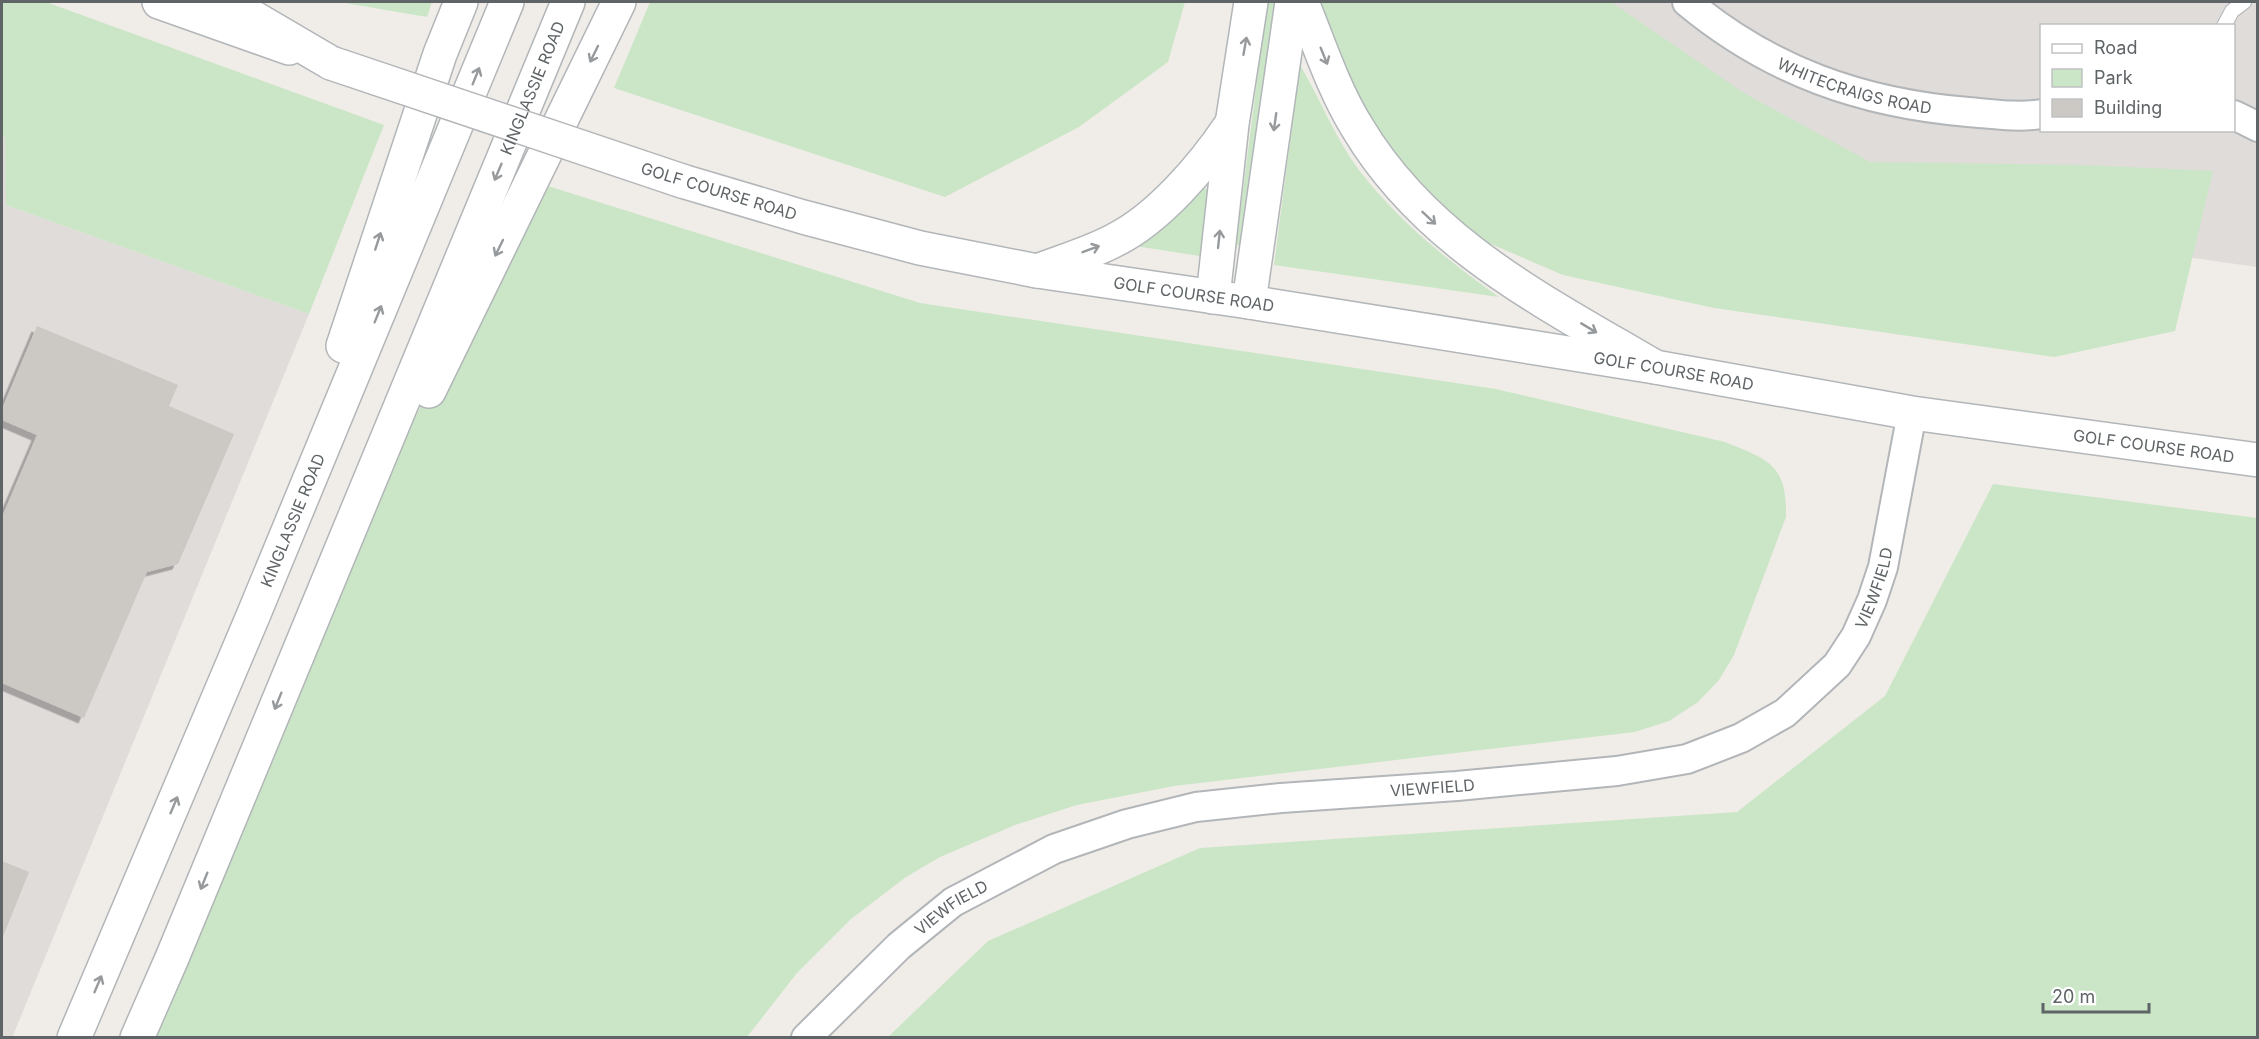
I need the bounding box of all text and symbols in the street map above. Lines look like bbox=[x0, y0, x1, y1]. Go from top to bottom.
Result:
street label: KINGLASSIE ROAD bbox=[496, 18, 569, 158]
legend bbox=[2040, 24, 2235, 132]
one-way arrow bbox=[1239, 36, 1250, 56]
text: Road bbox=[2094, 37, 2137, 58]
one-way arrow bbox=[587, 45, 599, 63]
one-way arrow bbox=[1319, 46, 1330, 65]
street label: WHITECRAIGS ROAD bbox=[1774, 53, 1933, 118]
one-way arrow bbox=[471, 67, 482, 85]
text: Park bbox=[2094, 67, 2133, 88]
text: Building bbox=[2094, 97, 2162, 118]
one-way arrow bbox=[1269, 111, 1280, 131]
street label: GOLF COURSE ROAD bbox=[638, 158, 800, 224]
one-way arrow bbox=[491, 163, 502, 181]
one-way arrow bbox=[1422, 210, 1437, 225]
one-way arrow bbox=[1214, 229, 1225, 249]
one-way arrow bbox=[373, 232, 384, 251]
one-way arrow bbox=[492, 239, 504, 257]
one-way arrow bbox=[1082, 243, 1100, 254]
street label: GOLF COURSE ROAD bbox=[1112, 272, 1276, 316]
one-way arrow bbox=[373, 306, 384, 324]
one-way arrow bbox=[1580, 323, 1597, 335]
street label: GOLF COURSE ROAD bbox=[1592, 347, 1755, 394]
street label: GOLF COURSE ROAD bbox=[2072, 425, 2235, 467]
street label: KINGLASSIE ROAD bbox=[256, 451, 329, 590]
street label: VIEWFIELD bbox=[1851, 546, 1896, 632]
one-way arrow bbox=[272, 691, 283, 710]
street label: VIEWFIELD bbox=[1389, 774, 1476, 801]
one-way arrow bbox=[169, 796, 180, 814]
one-way arrow bbox=[197, 872, 209, 890]
street label: VIEWFIELD bbox=[910, 876, 991, 939]
one-way arrow bbox=[93, 976, 104, 994]
scale bar bbox=[2043, 976, 2150, 1014]
text: 20 m bbox=[2052, 986, 2095, 1007]

